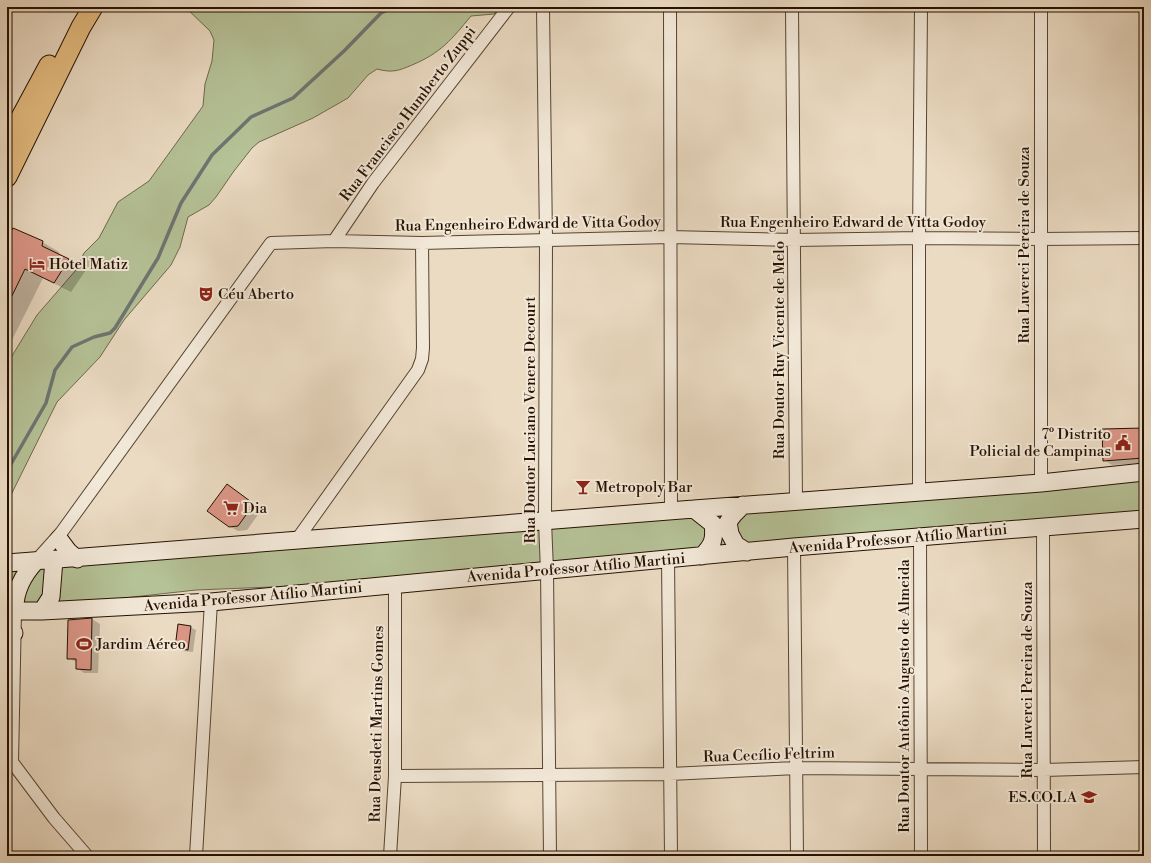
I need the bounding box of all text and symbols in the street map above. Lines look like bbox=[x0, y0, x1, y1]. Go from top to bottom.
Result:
street label: Rua Francisco Humberto Zuppi bbox=[336, 23, 480, 205]
street label: Rua Luverci Pereira de Souza bbox=[1015, 146, 1034, 344]
street label: Rua Engenheiro Edward de Vitta Godoy bbox=[395, 212, 662, 236]
street label: Rua Engenheiro Edward de Vitta Godoy bbox=[720, 213, 987, 232]
street label: Rua Doutor Ruy Vicente de Melo bbox=[770, 241, 789, 459]
hotel icon: Hotel Matiz bbox=[28, 255, 46, 273]
place label: Hotel Matiz bbox=[49, 255, 128, 274]
theatre icon: Céu Aberto bbox=[197, 285, 215, 303]
place label: Céu Aberto bbox=[218, 285, 294, 304]
street label: Rua Doutor Luciano Venere Decourt bbox=[521, 296, 540, 543]
place label: 7º Distrito Policial de Campinas bbox=[969, 425, 1111, 461]
public building icon: 7º Distrito Policial de Campinas bbox=[1114, 434, 1132, 452]
bar icon: Metropoly Bar bbox=[574, 478, 592, 496]
place label: Metropoly Bar bbox=[595, 478, 693, 497]
supermarket icon: Dia bbox=[222, 499, 240, 517]
place label: Dia bbox=[243, 499, 268, 518]
street label: Avenida Professor Atílio Martini bbox=[787, 520, 1008, 558]
street label: Avenida Professor Atílio Martini bbox=[465, 549, 686, 587]
street label: Rua Doutor Antônio Augusto de Almeida bbox=[895, 559, 914, 833]
street label: Avenida Professor Atílio Martini bbox=[142, 578, 363, 616]
street label: Rua Luverci Pereira de Souza bbox=[1018, 581, 1037, 779]
street label: Rua Deusdeti Martins Gomes bbox=[366, 625, 388, 823]
sports icon: Jardim Aéreo bbox=[75, 635, 93, 653]
place label: Jardim Aéreo bbox=[95, 635, 186, 654]
street label: Rua Cecílio Feltrim bbox=[703, 743, 835, 767]
place label: ES.CO.LA bbox=[1008, 788, 1078, 807]
school or university icon: ES.CO.LA bbox=[1080, 788, 1098, 806]

